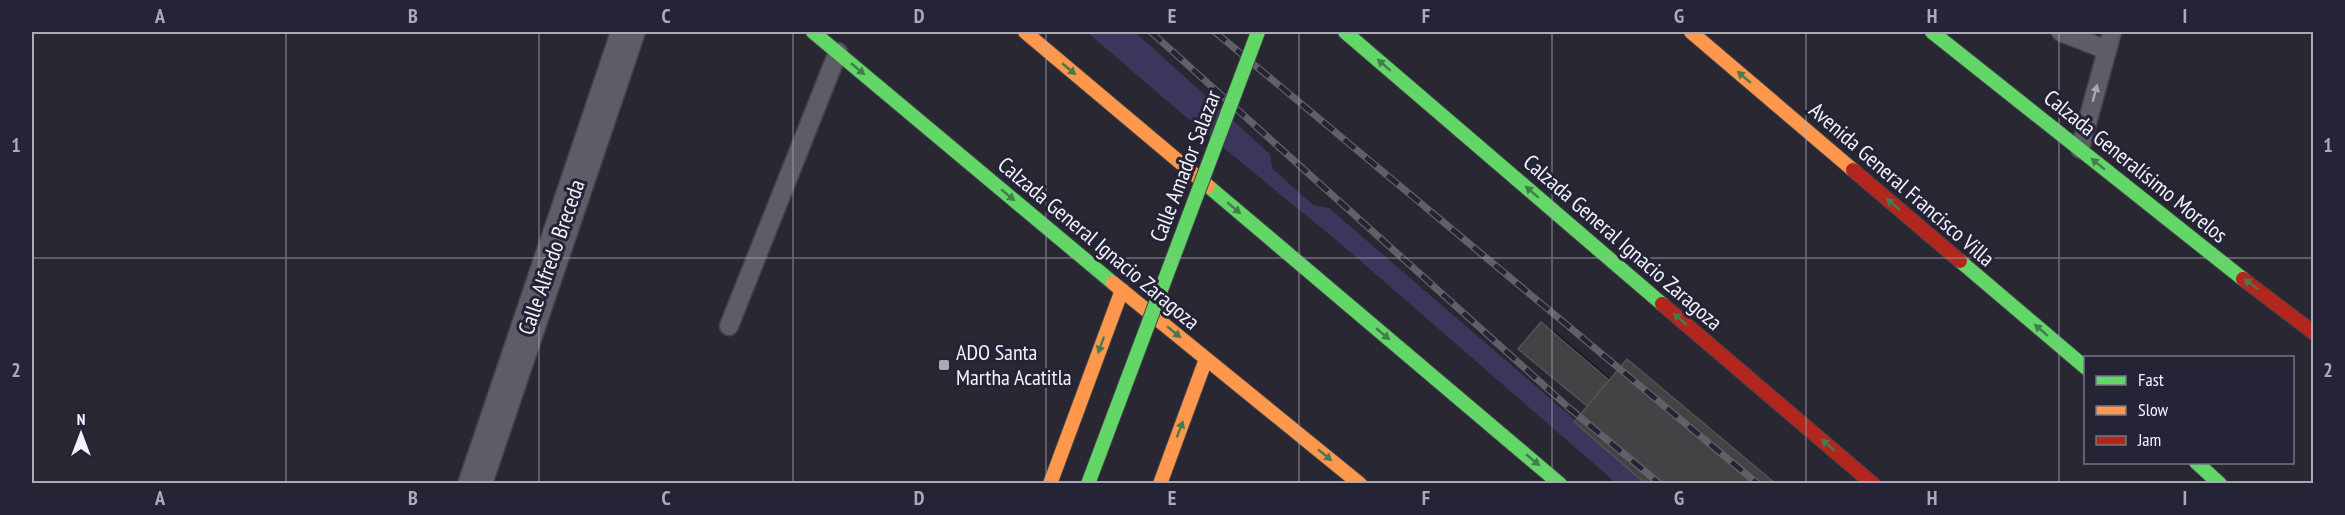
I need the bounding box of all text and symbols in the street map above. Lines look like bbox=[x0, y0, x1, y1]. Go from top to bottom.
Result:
text: A bbox=[154, 3, 166, 29]
text: B bbox=[408, 3, 418, 29]
text: C bbox=[661, 3, 671, 29]
text: D bbox=[914, 3, 925, 29]
text: E bbox=[1168, 3, 1176, 29]
text: F bbox=[1422, 3, 1430, 29]
text: G bbox=[1674, 3, 1684, 29]
text: H bbox=[1927, 3, 1937, 29]
text: I bbox=[2183, 3, 2187, 29]
one-way arrow bbox=[1377, 59, 1392, 72]
one-way arrow bbox=[850, 62, 865, 75]
one-way arrow bbox=[1061, 62, 1076, 75]
one-way arrow bbox=[1737, 71, 1752, 84]
street label: Calzada Generalísimo Morelos bbox=[2039, 83, 2233, 249]
one-way arrow bbox=[2091, 83, 2101, 102]
street label: Calle Amador Salazar bbox=[1143, 86, 1227, 246]
street label: Avenida General Francisco Villa bbox=[1803, 96, 2001, 272]
text: 1 bbox=[11, 132, 21, 158]
text: 1 bbox=[2323, 132, 2333, 158]
street label: Calzada General Ignacio Zaragoza bbox=[1518, 148, 1728, 336]
street label: Calzada General Ignacio Zaragoza bbox=[992, 150, 1206, 336]
one-way arrow bbox=[2090, 157, 2106, 170]
street label: Calle Alfredo Breceda bbox=[511, 176, 591, 338]
one-way arrow bbox=[1525, 186, 1540, 199]
one-way arrow bbox=[1000, 188, 1015, 200]
one-way arrow bbox=[1886, 198, 1901, 211]
one-way arrow bbox=[1226, 202, 1242, 215]
one-way arrow bbox=[2243, 278, 2259, 291]
one-way arrow bbox=[1672, 312, 1688, 325]
one-way arrow bbox=[2033, 324, 2049, 337]
one-way arrow bbox=[1166, 326, 1182, 339]
one-way arrow bbox=[1375, 327, 1390, 340]
one-way arrow bbox=[1096, 337, 1106, 355]
place label: ADO Santa Martha Acatitla bbox=[956, 338, 1072, 391]
legend bbox=[2084, 356, 2294, 464]
text: 2 bbox=[11, 357, 21, 383]
text: 2 bbox=[2323, 357, 2333, 383]
marker: ADO Santa Martha Acatitla bbox=[937, 358, 951, 372]
text: Fast bbox=[2138, 368, 2164, 391]
text: Slow bbox=[2138, 398, 2169, 421]
north arrow bbox=[51, 404, 111, 464]
text: N bbox=[77, 409, 85, 429]
one-way arrow bbox=[1176, 420, 1185, 438]
text: Jam bbox=[2137, 428, 2161, 451]
one-way arrow bbox=[1820, 439, 1836, 452]
one-way arrow bbox=[1317, 449, 1333, 462]
one-way arrow bbox=[1525, 453, 1540, 466]
text: A bbox=[154, 485, 166, 511]
text: B bbox=[408, 485, 418, 511]
text: C bbox=[661, 485, 671, 511]
text: D bbox=[914, 485, 925, 511]
text: E bbox=[1168, 485, 1176, 511]
text: F bbox=[1422, 485, 1430, 511]
text: G bbox=[1674, 485, 1684, 511]
text: H bbox=[1927, 485, 1937, 511]
text: I bbox=[2183, 485, 2187, 511]

